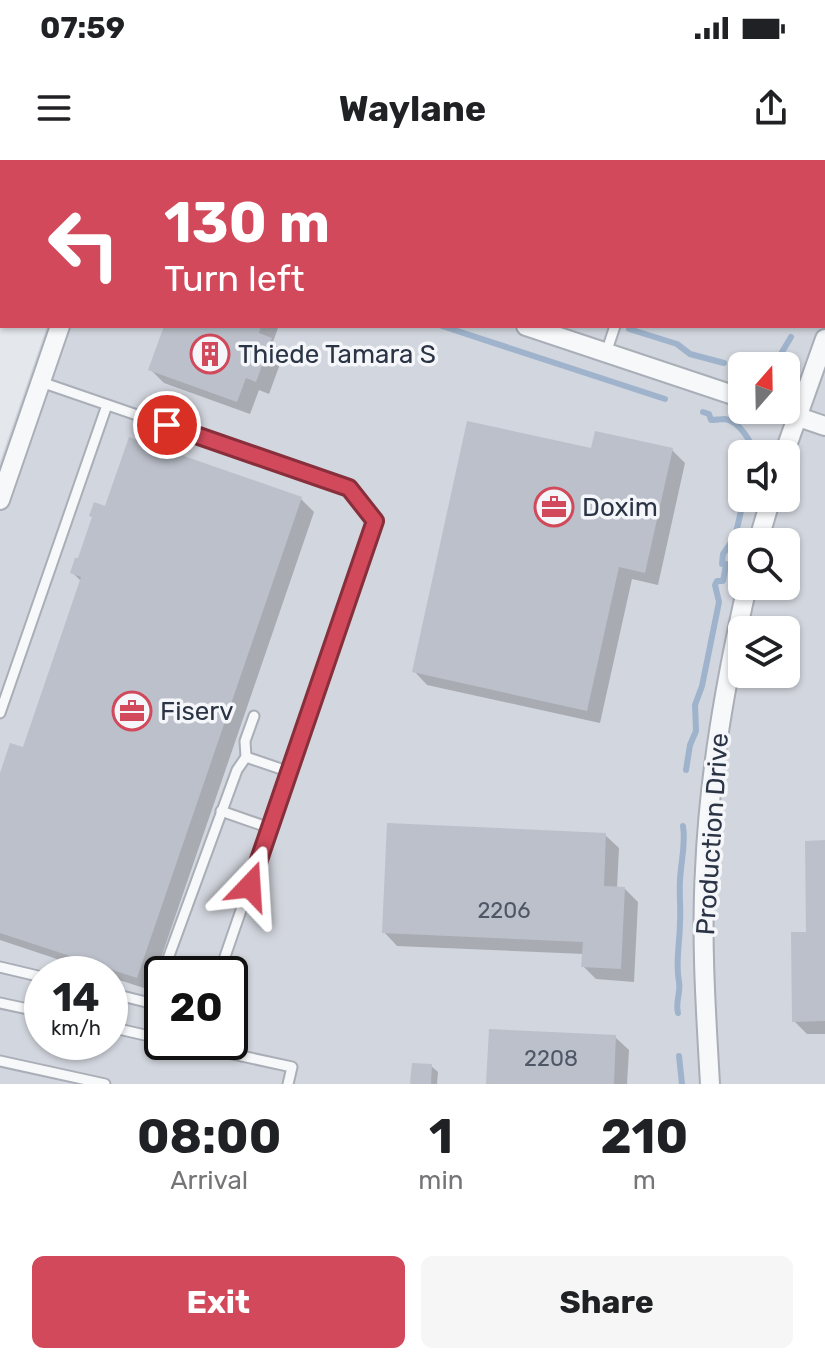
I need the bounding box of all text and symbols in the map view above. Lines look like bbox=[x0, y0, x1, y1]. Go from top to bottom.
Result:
text: 07:59 bbox=[40, 10, 125, 46]
icon: menu bbox=[32, 86, 76, 130]
icon: share bbox=[749, 86, 793, 130]
text: Waylane bbox=[339, 87, 486, 130]
text: 130 m bbox=[164, 190, 330, 256]
icon: left bbox=[32, 192, 136, 296]
text: Turn left bbox=[164, 257, 305, 300]
building icon: Thiede Tamara S bbox=[189, 333, 231, 375]
place label: Thiede Tamara S bbox=[238, 339, 436, 370]
north arrow bbox=[728, 352, 800, 424]
map controls bbox=[728, 352, 800, 688]
pin bbox=[133, 391, 201, 459]
icon: arrive bbox=[145, 403, 189, 447]
button: sound bbox=[728, 440, 800, 512]
office icon: Doxim bbox=[533, 486, 575, 528]
place label: Doxim bbox=[582, 492, 658, 523]
button: search bbox=[728, 528, 800, 600]
button: layers bbox=[728, 616, 800, 688]
office icon: Fiserv bbox=[111, 690, 153, 732]
place label: Fiserv bbox=[160, 696, 234, 727]
street label: Production Drive bbox=[690, 732, 735, 936]
position arrow bbox=[208, 844, 292, 928]
house number: 2206 bbox=[477, 897, 531, 924]
speed limit sign: 20 bbox=[144, 956, 248, 1060]
text: 14 bbox=[52, 974, 100, 1021]
text: km/h bbox=[51, 1016, 101, 1040]
house number: 2208 bbox=[524, 1045, 578, 1072]
text: 08:00 bbox=[137, 1108, 281, 1165]
text: 1 bbox=[429, 1108, 453, 1165]
text: 210 bbox=[600, 1108, 688, 1165]
text: Arrival bbox=[170, 1165, 248, 1196]
text: min bbox=[418, 1165, 463, 1196]
text: m bbox=[633, 1165, 656, 1196]
button: Exit bbox=[32, 1256, 405, 1348]
button: Share bbox=[421, 1256, 793, 1348]

